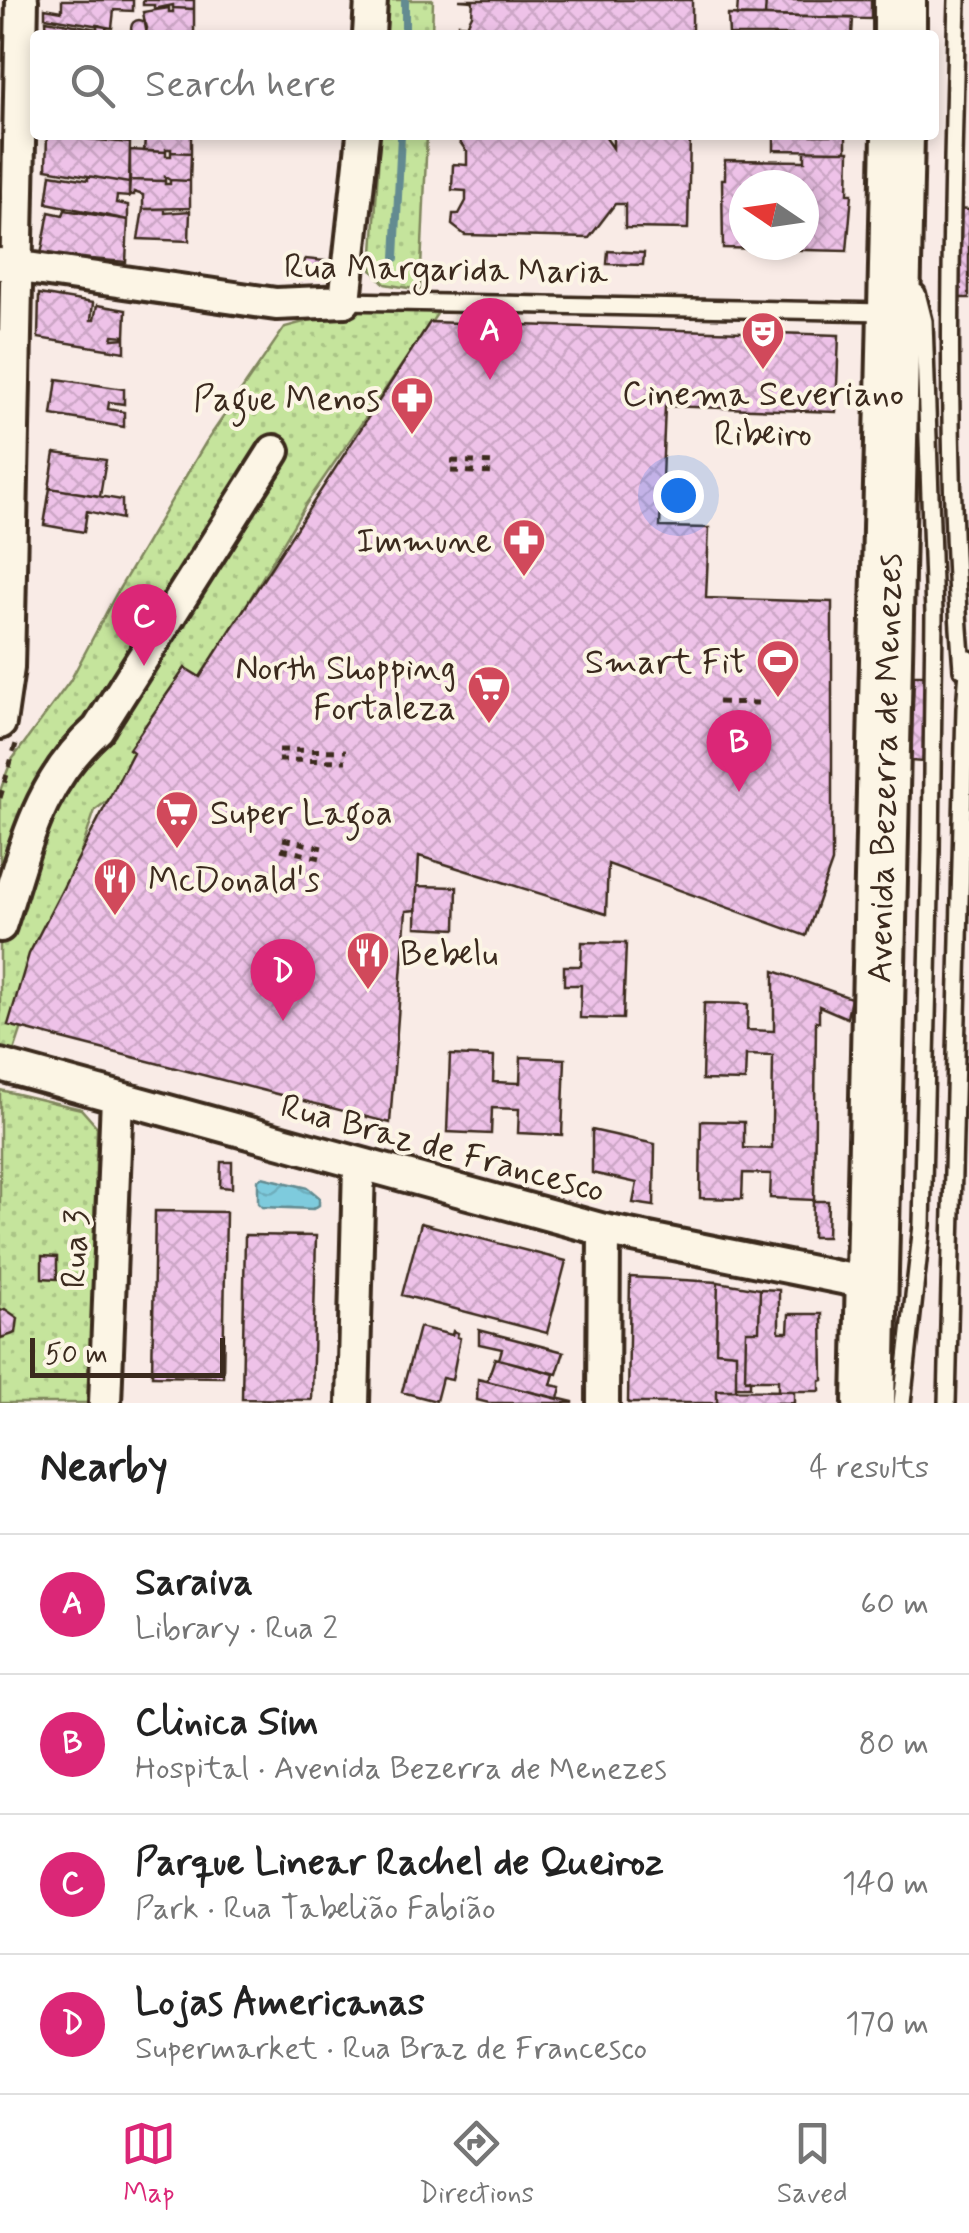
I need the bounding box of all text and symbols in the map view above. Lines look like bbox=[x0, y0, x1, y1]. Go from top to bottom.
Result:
search box bbox=[30, 30, 939, 140]
icon: search bbox=[65, 58, 120, 113]
text: Search here bbox=[145, 61, 336, 110]
north arrow bbox=[729, 170, 819, 260]
street label: Rua Margarida Maria bbox=[283, 244, 609, 299]
pin: A bbox=[458, 298, 522, 380]
theatre icon: Cinema Severiano Ribeiro bbox=[740, 310, 786, 371]
place label: Cinema Severiano Ribeiro bbox=[622, 372, 904, 458]
pharmacy icon: Pague Menos bbox=[389, 375, 435, 436]
place label: Pague Menos bbox=[193, 377, 380, 427]
your location bbox=[653, 470, 704, 521]
pharmacy icon: Immune bbox=[501, 517, 547, 578]
place label: Immune bbox=[356, 519, 492, 565]
street label: Avenida Bezerra de Menezes bbox=[858, 553, 913, 984]
pin: C bbox=[112, 584, 176, 666]
sports icon: Smart Fit bbox=[755, 638, 801, 699]
place label: Smart Fit bbox=[585, 640, 746, 686]
place label: North Shopping Fortaleza bbox=[235, 646, 456, 732]
supermarket icon: North Shopping Fortaleza bbox=[466, 664, 512, 725]
pin: B bbox=[706, 710, 772, 792]
supermarket icon: Super Lagoa bbox=[154, 789, 200, 850]
place label: Super Lagoa bbox=[210, 791, 393, 841]
restaurant icon: McDonald's bbox=[92, 856, 138, 917]
place label: McDonald's bbox=[148, 858, 320, 904]
restaurant icon: Bebelu bbox=[345, 930, 391, 991]
place label: Bebelu bbox=[400, 932, 498, 978]
pin: D bbox=[250, 938, 316, 1021]
street label: Rua Braz de Francesco bbox=[275, 1084, 610, 1214]
street label: Rua 3 bbox=[52, 1209, 100, 1289]
scale bar bbox=[30, 1333, 225, 1378]
text: 50 m bbox=[45, 1337, 108, 1374]
text: Nearby bbox=[40, 1441, 168, 1496]
text: 4 results bbox=[809, 1447, 929, 1489]
text: Saraiva bbox=[135, 1559, 253, 1608]
text: A bbox=[62, 1583, 83, 1625]
text: 60 m bbox=[860, 1583, 929, 1625]
text: Library · Rua 2 bbox=[135, 1608, 338, 1650]
text: Clinica Sim bbox=[135, 1699, 319, 1748]
text: B bbox=[62, 1723, 83, 1765]
text: 80 m bbox=[859, 1723, 929, 1765]
text: Hospital · Avenida Bezerra de Menezes bbox=[135, 1748, 667, 1790]
text: Parque Linear Rachel de Queiroz bbox=[135, 1839, 664, 1888]
text: C bbox=[61, 1863, 84, 1905]
text: 140 m bbox=[842, 1863, 929, 1905]
text: Park · Rua Tabelião Fabião bbox=[135, 1888, 496, 1930]
text: Lojas Americanas bbox=[135, 1979, 425, 2028]
text: D bbox=[61, 2003, 84, 2045]
text: 170 m bbox=[845, 2003, 929, 2045]
text: Supermarket · Rua Braz de Francesco bbox=[135, 2028, 647, 2070]
tab: Map bbox=[121, 2116, 176, 2213]
tab: Directions bbox=[419, 2116, 534, 2213]
tab: Saved bbox=[777, 2116, 848, 2213]

